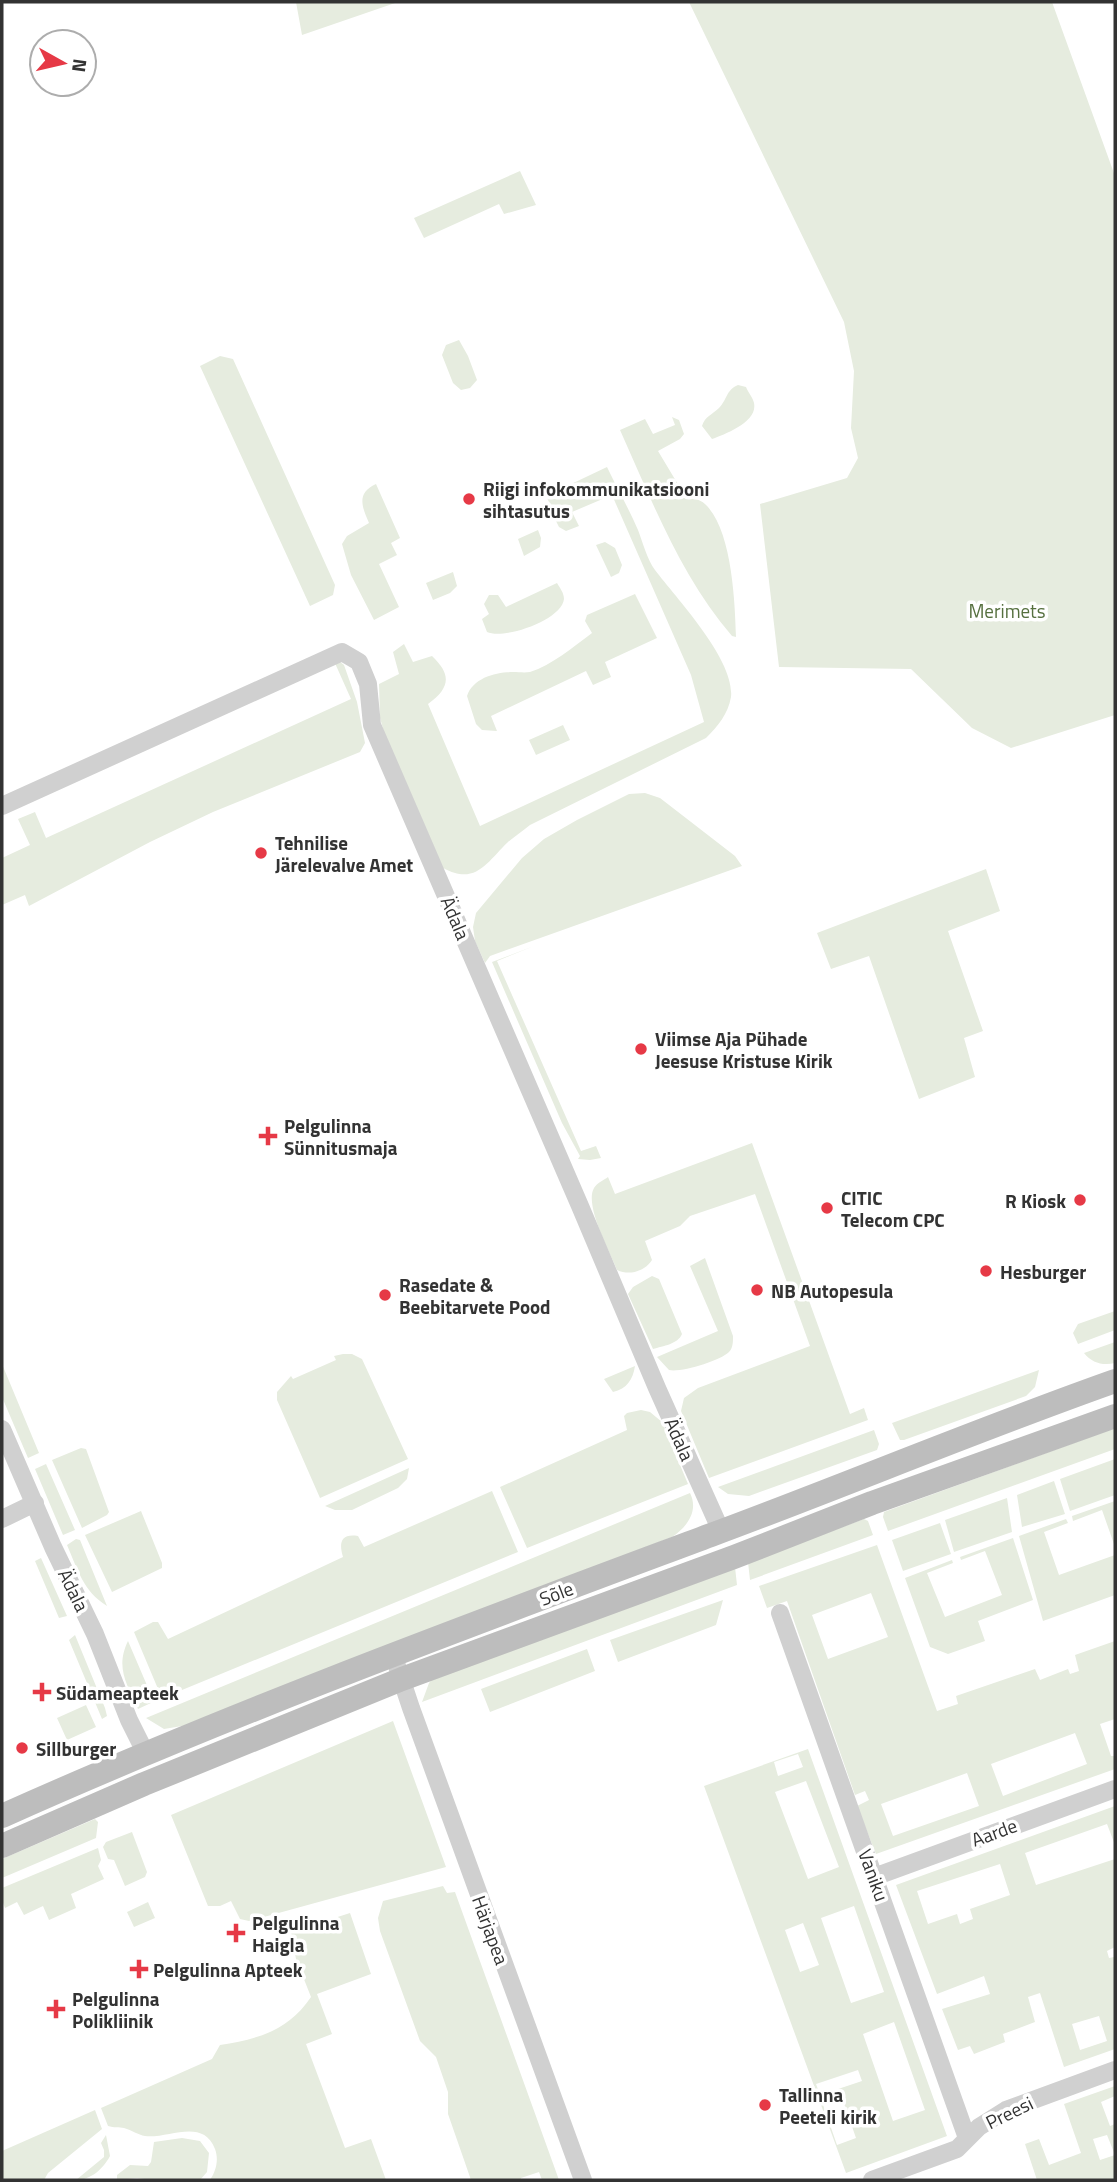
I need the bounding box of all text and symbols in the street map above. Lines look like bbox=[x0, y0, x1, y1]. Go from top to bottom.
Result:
north arrow bbox=[28, 28, 98, 98]
text: N bbox=[65, 57, 96, 74]
place label: Riigi infokommunikatsiooni sihtasutus bbox=[483, 474, 709, 525]
marker: Riigi infokommunikatsiooni sihtasutus bbox=[461, 491, 477, 507]
park label: Merimets bbox=[968, 596, 1046, 625]
place label: Tehnilise Järelevalve Amet bbox=[275, 828, 413, 879]
marker: Tehnilise Järelevalve Amet bbox=[253, 845, 269, 861]
street label: Ädala bbox=[434, 892, 478, 945]
place label: Viimse Aja Pühade Jeesuse Kristuse Kirik bbox=[655, 1024, 833, 1075]
marker: Viimse Aja Pühade Jeesuse Kristuse Kirik bbox=[633, 1041, 649, 1057]
place label: Pelgulinna Sünnitusmaja bbox=[284, 1111, 398, 1162]
marker: Pelgulinna Sünnitusmaja bbox=[258, 1126, 278, 1146]
place label: CITIC Telecom CPC bbox=[841, 1183, 945, 1234]
place label: R Kiosk bbox=[1005, 1186, 1066, 1215]
marker: R Kiosk bbox=[1072, 1192, 1088, 1208]
marker: CITIC Telecom CPC bbox=[819, 1200, 835, 1216]
place label: Hesburger bbox=[1000, 1257, 1086, 1286]
marker: Hesburger bbox=[978, 1263, 994, 1279]
place label: Rasedate & Beebitarvete Pood bbox=[399, 1270, 551, 1321]
place label: NB Autopesula bbox=[771, 1276, 894, 1305]
marker: NB Autopesula bbox=[749, 1282, 765, 1298]
marker: Rasedate & Beebitarvete Pood bbox=[377, 1287, 393, 1303]
street label: Ädala bbox=[658, 1413, 703, 1466]
street label: Ädala bbox=[51, 1564, 97, 1617]
street label: Sõle bbox=[535, 1573, 577, 1613]
place label: Südameapteek bbox=[56, 1678, 179, 1707]
marker: Südameapteek bbox=[34, 1684, 50, 1700]
place label: Sillburger bbox=[36, 1734, 116, 1763]
marker: Sillburger bbox=[14, 1740, 30, 1756]
street label: Aarde bbox=[967, 1810, 1021, 1854]
street label: Vaniku bbox=[851, 1845, 897, 1905]
street label: Härjapea bbox=[465, 1891, 517, 1969]
place label: Pelgulinna Haigla bbox=[252, 1908, 340, 1959]
marker: Pelgulinna Haigla bbox=[226, 1923, 246, 1943]
place label: Pelgulinna Apteek bbox=[153, 1955, 303, 1984]
marker: Pelgulinna Apteek bbox=[131, 1961, 147, 1977]
place label: Pelgulinna Polikliinik bbox=[72, 1984, 160, 2035]
marker: Pelgulinna Polikliinik bbox=[46, 1999, 66, 2019]
place label: Tallinna Peeteli kirik bbox=[779, 2080, 877, 2131]
street label: Preesi bbox=[980, 2088, 1038, 2136]
marker: Tallinna Peeteli kirik bbox=[757, 2097, 773, 2113]

